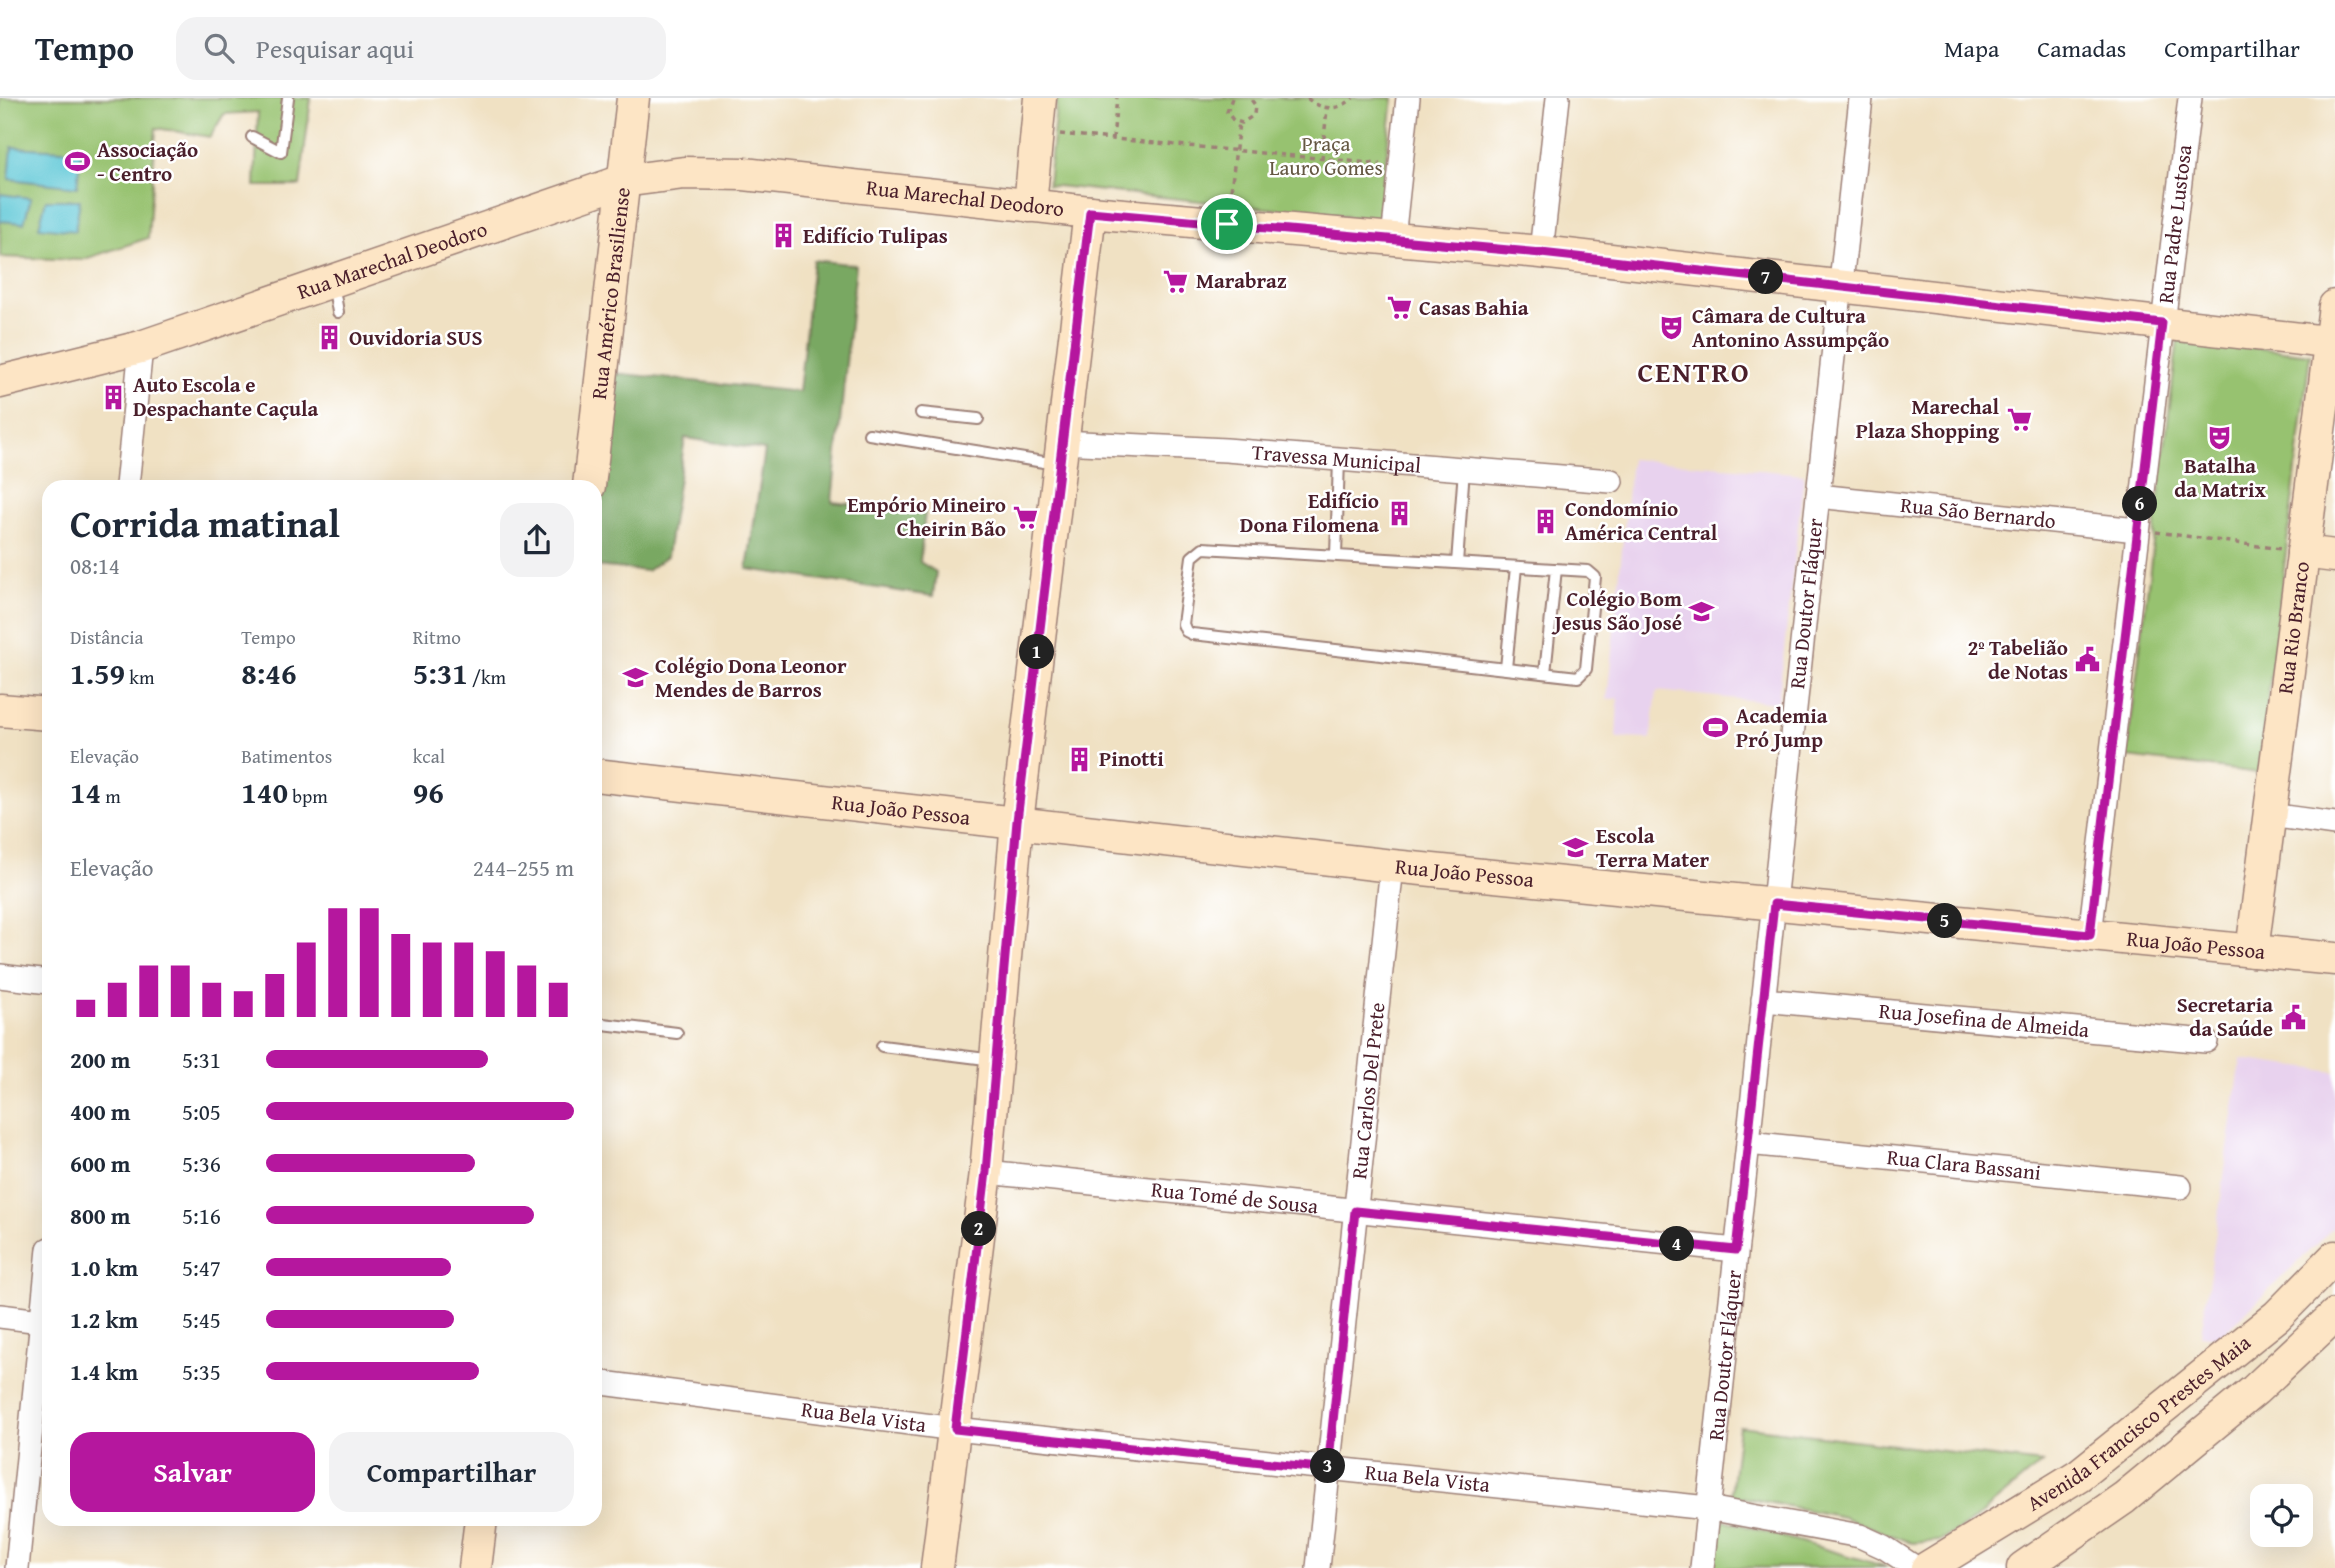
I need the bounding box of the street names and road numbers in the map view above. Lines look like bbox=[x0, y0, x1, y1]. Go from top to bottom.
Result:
street label: Rua Padre Lustosa bbox=[2150, 143, 2199, 305]
street label: Rua Marechal Deodoro bbox=[865, 172, 1066, 224]
street label: Rua Américo Brasiliense bbox=[583, 185, 638, 401]
street label: Rua Marechal Deodoro bbox=[293, 213, 491, 307]
street label: Travessa Municipal bbox=[1251, 436, 1422, 481]
street label: Rua São Bernardo bbox=[1899, 489, 2057, 536]
street label: Rua Doutor Fláquer bbox=[1781, 516, 1830, 690]
street label: Rua Rio Branco bbox=[2269, 559, 2317, 696]
street label: Rua João Pessoa bbox=[830, 786, 972, 833]
street label: Rua João Pessoa bbox=[1394, 850, 1535, 895]
street label: Rua João Pessoa bbox=[2125, 923, 2267, 967]
street label: Rua Josefina de Almeida bbox=[1878, 995, 2091, 1045]
street label: Rua Carlos Del Prete bbox=[1343, 1001, 1393, 1181]
street label: Rua Clara Bassani bbox=[1886, 1141, 2042, 1188]
street label: Rua Tomé de Sousa bbox=[1150, 1173, 1320, 1221]
street label: Rua Doutor Fláquer bbox=[1700, 1268, 1749, 1442]
street label: Avenida Francisco Prestes Maia bbox=[2021, 1327, 2257, 1518]
street label: Rua Bela Vista bbox=[799, 1393, 928, 1440]
street label: Rua Bela Vista bbox=[1363, 1456, 1492, 1500]

